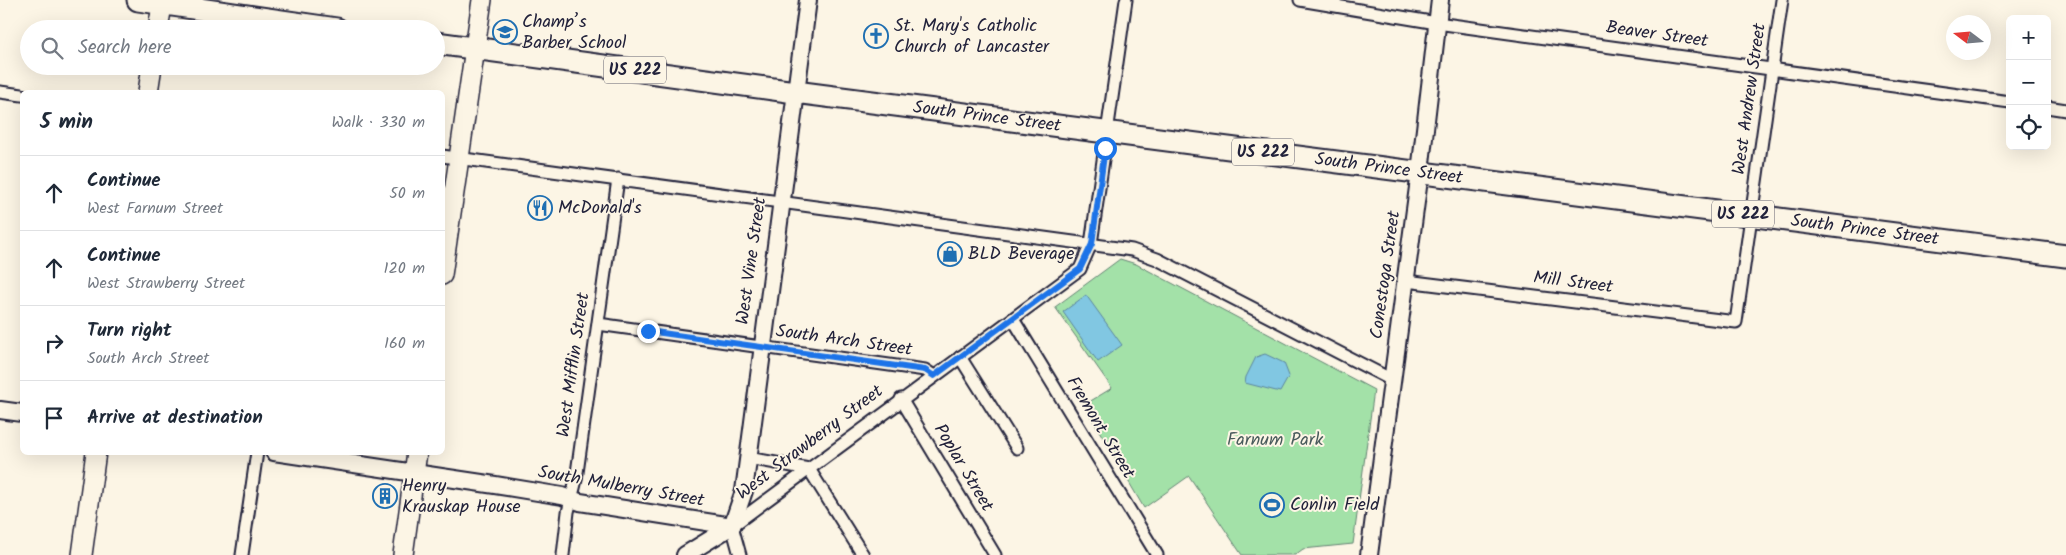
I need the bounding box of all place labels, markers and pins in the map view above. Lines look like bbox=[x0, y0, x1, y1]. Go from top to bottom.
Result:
place label: Champ’s Barber School bbox=[522, 8, 627, 58]
place label: St. Mary's Catholic Church of Lancaster bbox=[894, 12, 1050, 62]
school or university icon: Champ’s Barber School bbox=[492, 19, 518, 45]
church icon: St. Mary's Catholic Church of Lancaster bbox=[863, 23, 889, 49]
place label: McDonald's bbox=[558, 194, 642, 223]
restaurant icon: McDonald's bbox=[527, 195, 553, 221]
place label: BLD Beverage bbox=[968, 240, 1074, 269]
shop icon: BLD Beverage bbox=[937, 241, 963, 267]
place label: Henry Krauskap House bbox=[402, 472, 521, 522]
building icon: Henry Krauskap House bbox=[372, 483, 398, 509]
place label: Conlin Field bbox=[1290, 491, 1380, 520]
sports icon: Conlin Field bbox=[1259, 492, 1285, 518]

